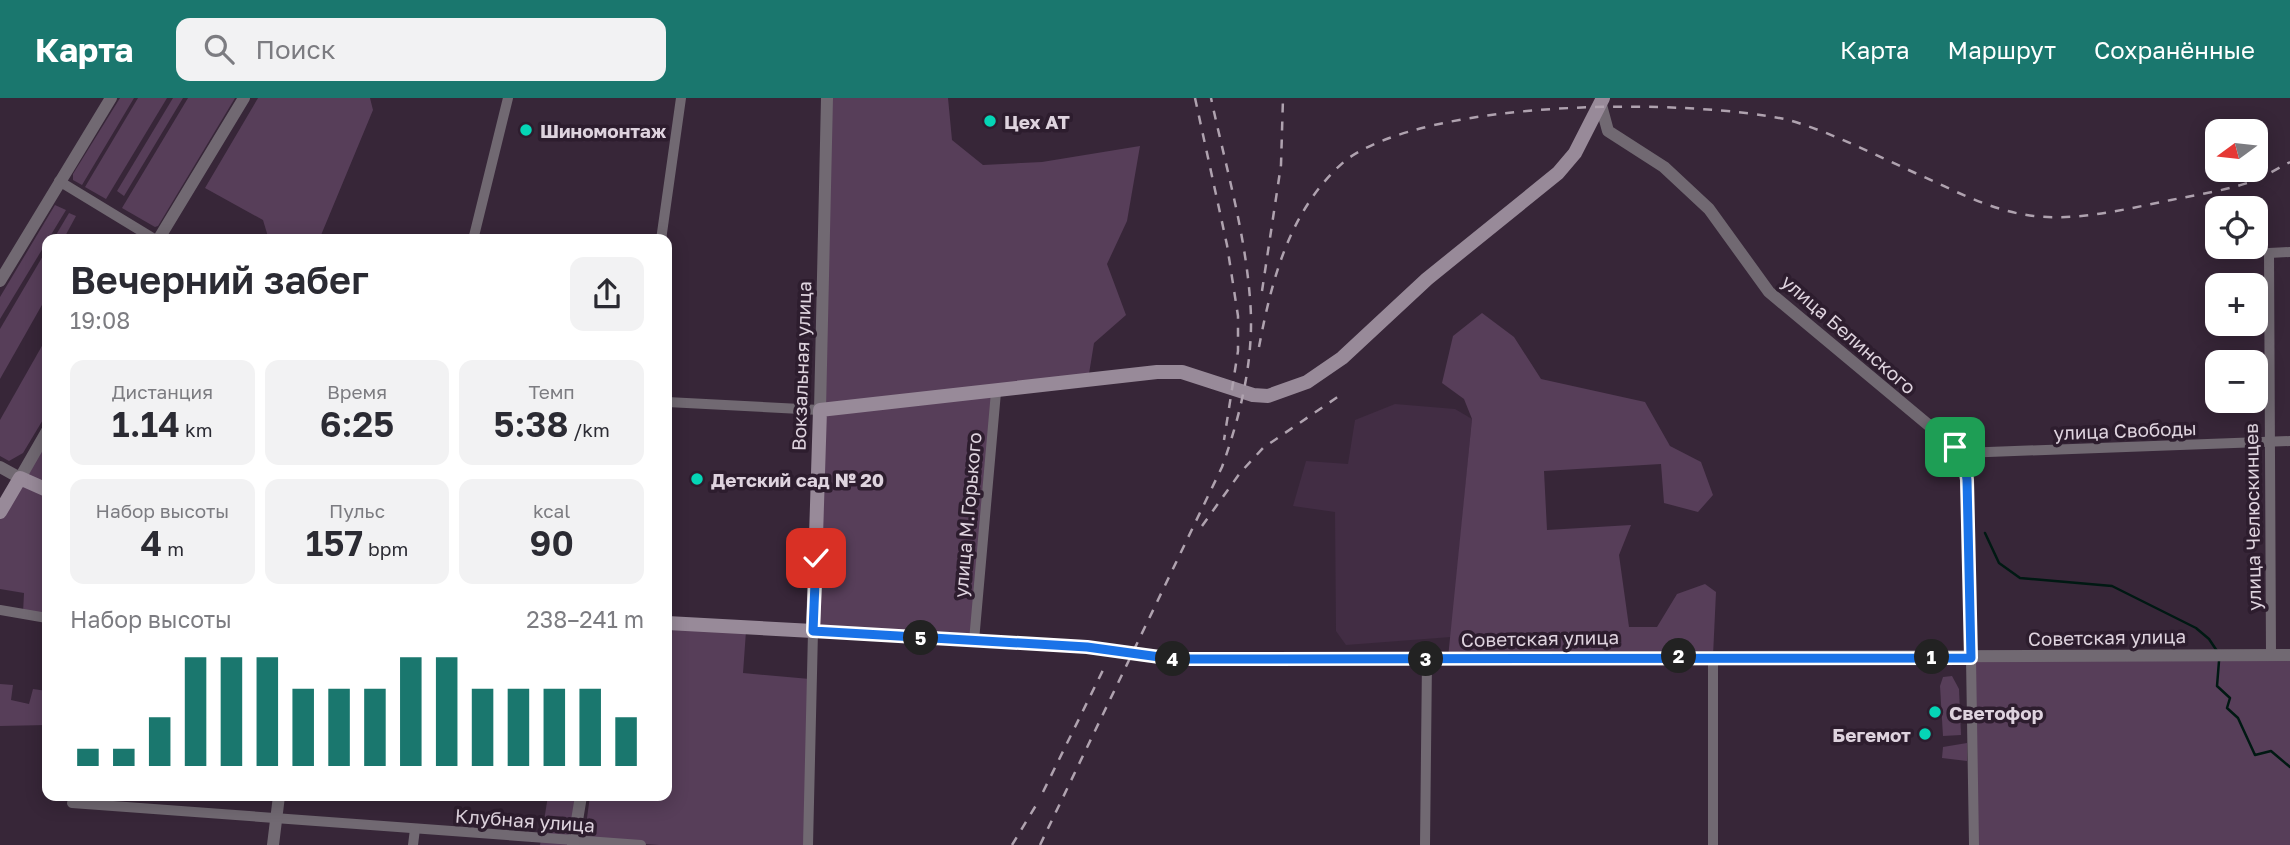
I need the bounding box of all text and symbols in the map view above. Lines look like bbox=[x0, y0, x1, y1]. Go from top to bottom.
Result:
search box bbox=[176, 18, 666, 81]
text: Карта bbox=[35, 30, 134, 69]
icon: search bbox=[200, 30, 238, 68]
text: Поиск bbox=[256, 34, 336, 65]
text: Карта bbox=[1840, 35, 1910, 64]
text: Маршрут bbox=[1948, 35, 2056, 64]
text: Сохранённые bbox=[2094, 35, 2255, 64]
place label: Цех АТ bbox=[1004, 110, 1070, 133]
marker: Цех АТ bbox=[982, 113, 998, 129]
place label: Шиномонтаж bbox=[540, 119, 667, 142]
north arrow bbox=[2205, 119, 2268, 182]
map controls bbox=[2205, 119, 2268, 413]
marker: Шиномонтаж bbox=[518, 122, 534, 138]
button: locate bbox=[2205, 196, 2268, 259]
text: Вечерний забег bbox=[70, 257, 369, 302]
button: share bbox=[570, 257, 644, 331]
street label: улица Белинского bbox=[1777, 269, 1921, 399]
button: + bbox=[2205, 273, 2268, 336]
street label: Вокзальная улица bbox=[787, 281, 815, 451]
text: 19:08 bbox=[70, 306, 130, 334]
button: − bbox=[2205, 350, 2268, 413]
text: Дистанция bbox=[112, 380, 213, 403]
text: Время bbox=[327, 380, 387, 403]
text: Темп bbox=[529, 380, 575, 403]
text: 1.14 bbox=[112, 403, 180, 445]
text: 6:25 bbox=[320, 403, 394, 445]
text: 5:38 bbox=[493, 403, 568, 445]
street label: улица Свободы bbox=[2053, 416, 2197, 444]
pin bbox=[1925, 417, 1985, 477]
text: km bbox=[180, 418, 213, 441]
text: /km bbox=[568, 418, 610, 441]
street label: улица Челюскинцев bbox=[2239, 423, 2265, 611]
icon: arrive bbox=[1936, 428, 1974, 466]
street label: улица М.Горького bbox=[948, 431, 986, 599]
place label: Детский сад № 20 bbox=[711, 468, 884, 491]
marker: Детский сад № 20 bbox=[689, 471, 705, 487]
text: Набор высоты bbox=[95, 499, 229, 522]
text: Пульс bbox=[329, 499, 385, 522]
text: kcal bbox=[533, 499, 570, 522]
text: 4 bbox=[141, 522, 163, 564]
text: 157 bbox=[306, 522, 363, 564]
text: 90 bbox=[530, 522, 574, 564]
pin bbox=[786, 528, 846, 588]
text: m bbox=[163, 537, 184, 560]
text: bpm bbox=[363, 537, 408, 560]
icon: check bbox=[797, 539, 835, 577]
text: Набор высоты bbox=[70, 605, 232, 633]
text: 238–241 m bbox=[526, 605, 644, 633]
pin: 5 bbox=[904, 620, 939, 656]
street label: Советская улица bbox=[2028, 624, 2186, 650]
street label: Советская улица bbox=[1461, 625, 1619, 651]
text: 5 bbox=[915, 626, 926, 649]
pin: 2 bbox=[1662, 638, 1696, 674]
pin: 1 bbox=[1914, 640, 1950, 674]
pin: 4 bbox=[1156, 642, 1190, 676]
pin: 3 bbox=[1408, 642, 1444, 676]
text: 2 bbox=[1673, 644, 1684, 667]
text: 1 bbox=[1927, 645, 1936, 668]
text: 4 bbox=[1167, 647, 1178, 670]
text: 3 bbox=[1420, 647, 1431, 670]
place label: Светофор bbox=[1949, 701, 2044, 724]
marker: Светофор bbox=[1927, 704, 1943, 720]
place label: Бегемот bbox=[1832, 723, 1911, 746]
marker: Бегемот bbox=[1917, 726, 1933, 742]
street label: Клубная улица bbox=[454, 804, 596, 836]

